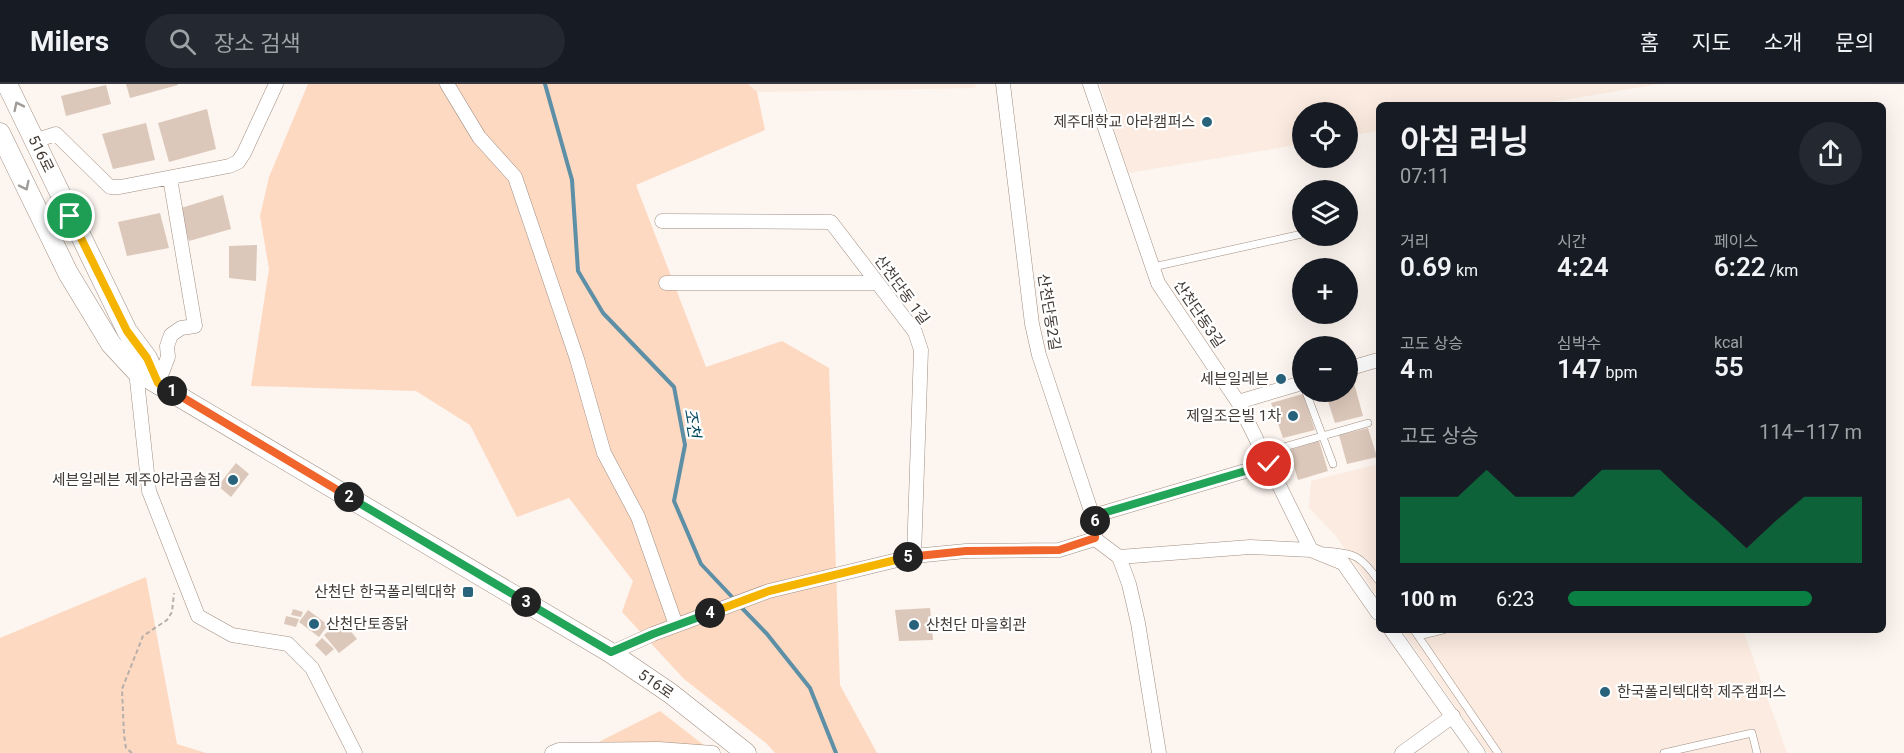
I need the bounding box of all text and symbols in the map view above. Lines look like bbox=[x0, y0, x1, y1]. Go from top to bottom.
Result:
search box bbox=[145, 14, 565, 68]
text: Milers bbox=[30, 25, 109, 58]
icon: search bbox=[166, 25, 199, 58]
text: 장소 검색 bbox=[214, 31, 301, 56]
text: 홈 bbox=[1640, 31, 1659, 55]
text: 지도 bbox=[1692, 31, 1731, 55]
text: 소개 bbox=[1764, 31, 1802, 55]
text: 문의 bbox=[1835, 31, 1874, 55]
one-way arrow bbox=[13, 102, 25, 113]
map controls bbox=[1292, 102, 1358, 402]
button: locate bbox=[1292, 102, 1358, 168]
place label: 제주대학교 아라캠퍼스 bbox=[1053, 113, 1195, 131]
marker: 제주대학교 아라캠퍼스 bbox=[1200, 115, 1214, 129]
text: 아침 러닝 bbox=[1400, 122, 1530, 161]
button: share bbox=[1799, 122, 1862, 185]
street label: 516로 bbox=[24, 132, 58, 176]
text: 07:11 bbox=[1400, 164, 1450, 188]
one-way arrow bbox=[18, 180, 30, 191]
button: layers bbox=[1292, 180, 1358, 246]
pin bbox=[44, 190, 95, 241]
icon: arrive bbox=[53, 199, 86, 232]
text: 거리 bbox=[1400, 232, 1429, 251]
text: 시간 bbox=[1557, 232, 1586, 251]
text: 페이스 bbox=[1714, 232, 1758, 251]
street label: 산천단동 1길 bbox=[871, 252, 933, 328]
text: 0.69 bbox=[1400, 252, 1452, 282]
text: 4:24 bbox=[1557, 252, 1609, 282]
text: 6:22 bbox=[1714, 252, 1766, 282]
button: + bbox=[1292, 258, 1358, 324]
text: km bbox=[1452, 261, 1478, 280]
text: /km bbox=[1766, 261, 1798, 280]
street label: 산천단동2길 bbox=[1034, 272, 1064, 352]
street label: 산천단동3길 bbox=[1170, 277, 1228, 351]
text: kcal bbox=[1714, 333, 1743, 352]
text: 고도 상승 bbox=[1400, 334, 1463, 353]
text: 심박수 bbox=[1557, 334, 1601, 353]
button: − bbox=[1292, 336, 1358, 402]
text: 55 bbox=[1714, 352, 1744, 382]
text: 4 bbox=[1400, 354, 1415, 384]
text: 147 bbox=[1557, 354, 1602, 384]
text: m bbox=[1415, 363, 1433, 382]
text: bpm bbox=[1602, 363, 1638, 382]
place label: 세븐일레븐 bbox=[1200, 370, 1269, 388]
marker: 세븐일레븐 bbox=[1274, 372, 1288, 386]
pin: 1 bbox=[157, 376, 187, 406]
text: 1 bbox=[167, 381, 177, 400]
water label: 조천 bbox=[681, 407, 705, 441]
place label: 제일조은빌 1차 bbox=[1186, 407, 1281, 425]
marker: 제일조은빌 1차 bbox=[1286, 409, 1300, 423]
text: 114–117 m bbox=[1759, 420, 1862, 444]
text: 고도 상승 bbox=[1400, 424, 1479, 448]
pin bbox=[1243, 438, 1294, 489]
icon: check bbox=[1252, 447, 1285, 480]
place label: 세븐일레븐 제주아라곰솔점 bbox=[52, 471, 221, 489]
marker: 세븐일레븐 제주아라곰솔점 bbox=[226, 473, 240, 487]
pin: 2 bbox=[334, 482, 364, 512]
text: 2 bbox=[344, 487, 354, 506]
pin: 6 bbox=[1080, 506, 1110, 536]
text: 6 bbox=[1090, 511, 1100, 530]
pin: 5 bbox=[893, 542, 923, 572]
text: 5 bbox=[903, 547, 913, 566]
place label: 산천단 한국폴리텍대학 bbox=[314, 583, 456, 601]
marker: 산천단 한국폴리텍대학 bbox=[461, 585, 475, 599]
pin: 3 bbox=[511, 587, 541, 617]
text: 100 m bbox=[1400, 587, 1457, 611]
text: 6:23 bbox=[1496, 587, 1535, 611]
text: 3 bbox=[521, 592, 531, 611]
pin: 4 bbox=[695, 598, 725, 628]
text: 4 bbox=[705, 603, 715, 622]
place label: 산천단토종닭 bbox=[326, 615, 409, 633]
place label: 산천단 마을회관 bbox=[926, 616, 1027, 634]
marker: 산천단토종닭 bbox=[307, 617, 321, 631]
marker: 산천단 마을회관 bbox=[907, 618, 921, 632]
street label: 516로 bbox=[635, 665, 677, 703]
place label: 한국폴리텍대학 제주캠퍼스 bbox=[1617, 683, 1787, 701]
marker: 한국폴리텍대학 제주캠퍼스 bbox=[1598, 685, 1612, 699]

